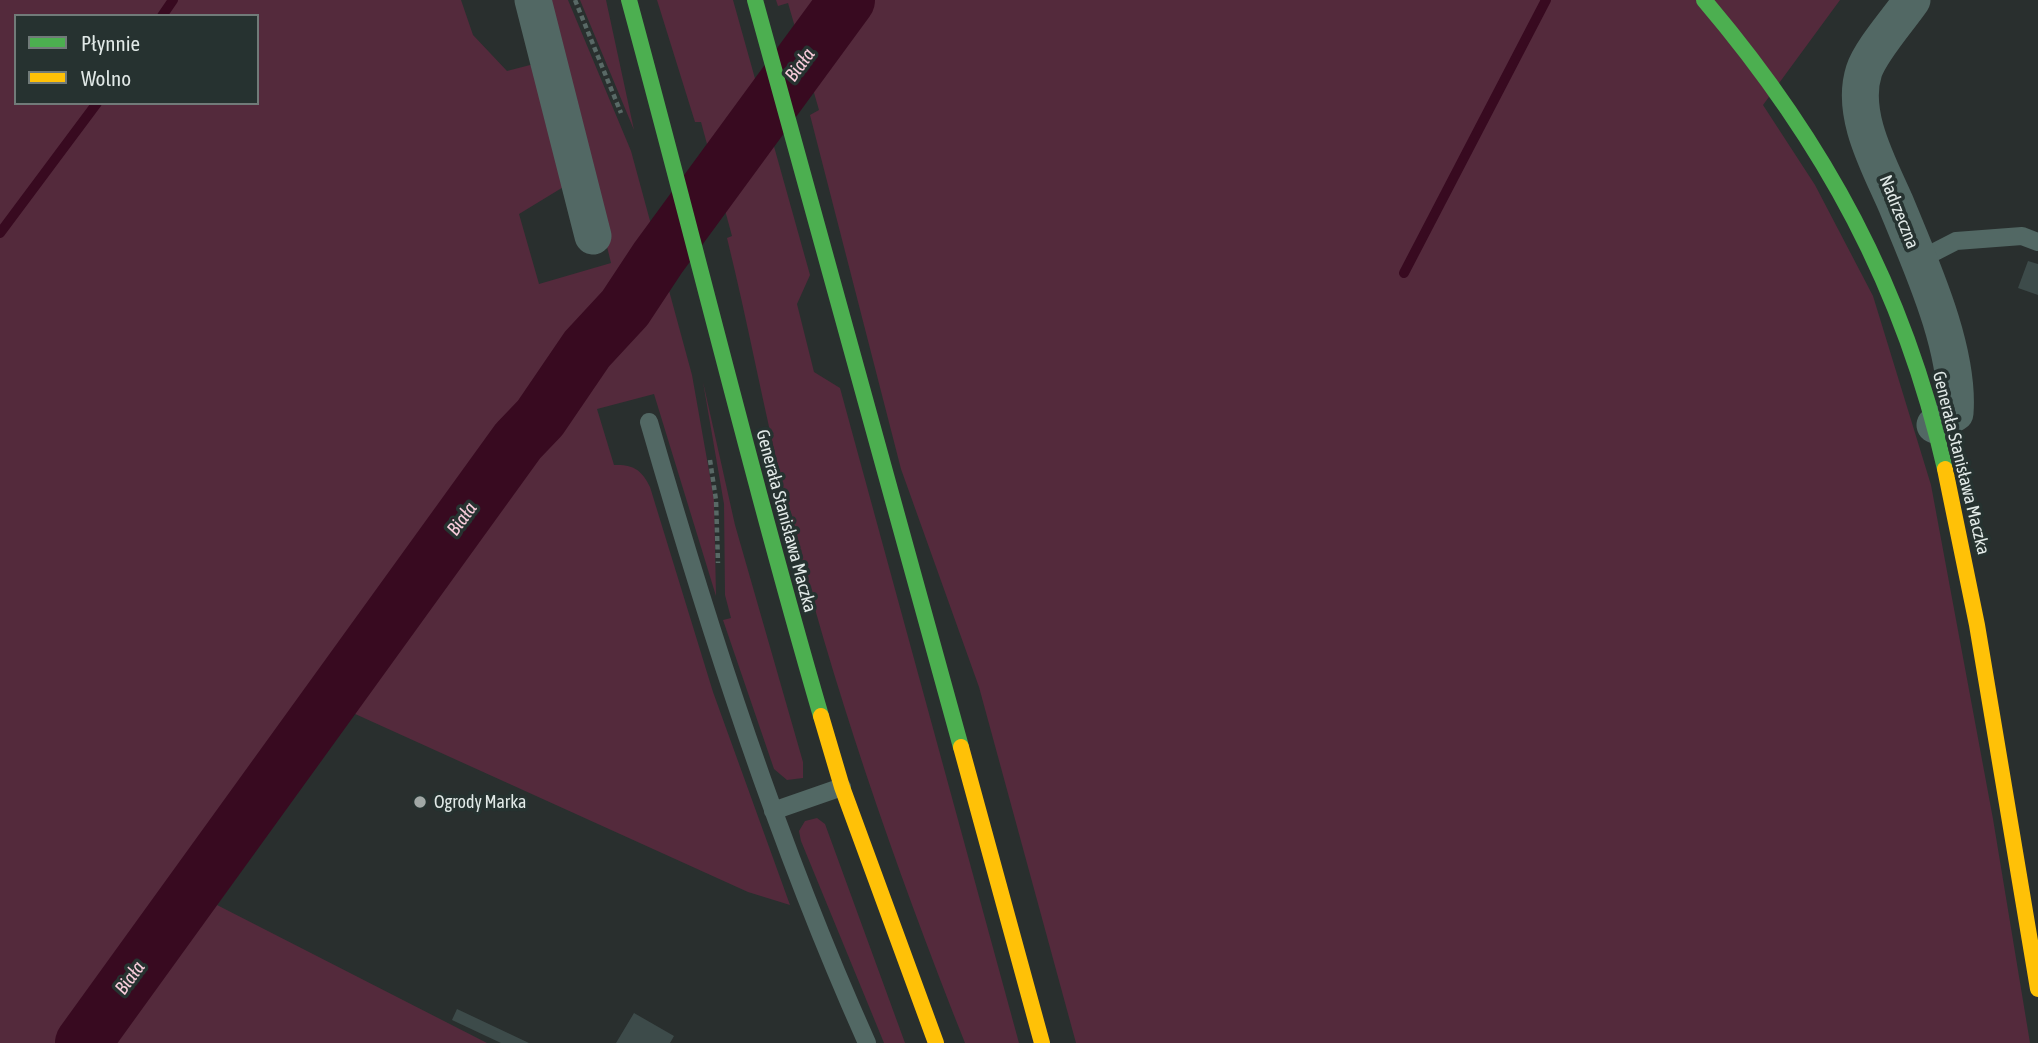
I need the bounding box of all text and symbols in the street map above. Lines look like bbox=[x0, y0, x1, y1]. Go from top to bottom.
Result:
legend bbox=[14, 14, 259, 105]
text: Płynnie bbox=[81, 31, 140, 55]
water label: Biała bbox=[780, 44, 820, 86]
text: Wolno bbox=[81, 66, 131, 90]
street label: Nadrzeczna bbox=[1874, 172, 1924, 252]
street label: Generała Stanisława Maczka bbox=[1928, 369, 1994, 557]
street label: Generała Stanisława Maczka bbox=[751, 427, 821, 615]
water label: Biała bbox=[442, 498, 482, 540]
place label: Ogrody Marka bbox=[434, 791, 526, 813]
marker: Ogrody Marka bbox=[412, 794, 428, 810]
water label: Biała bbox=[110, 957, 150, 999]

